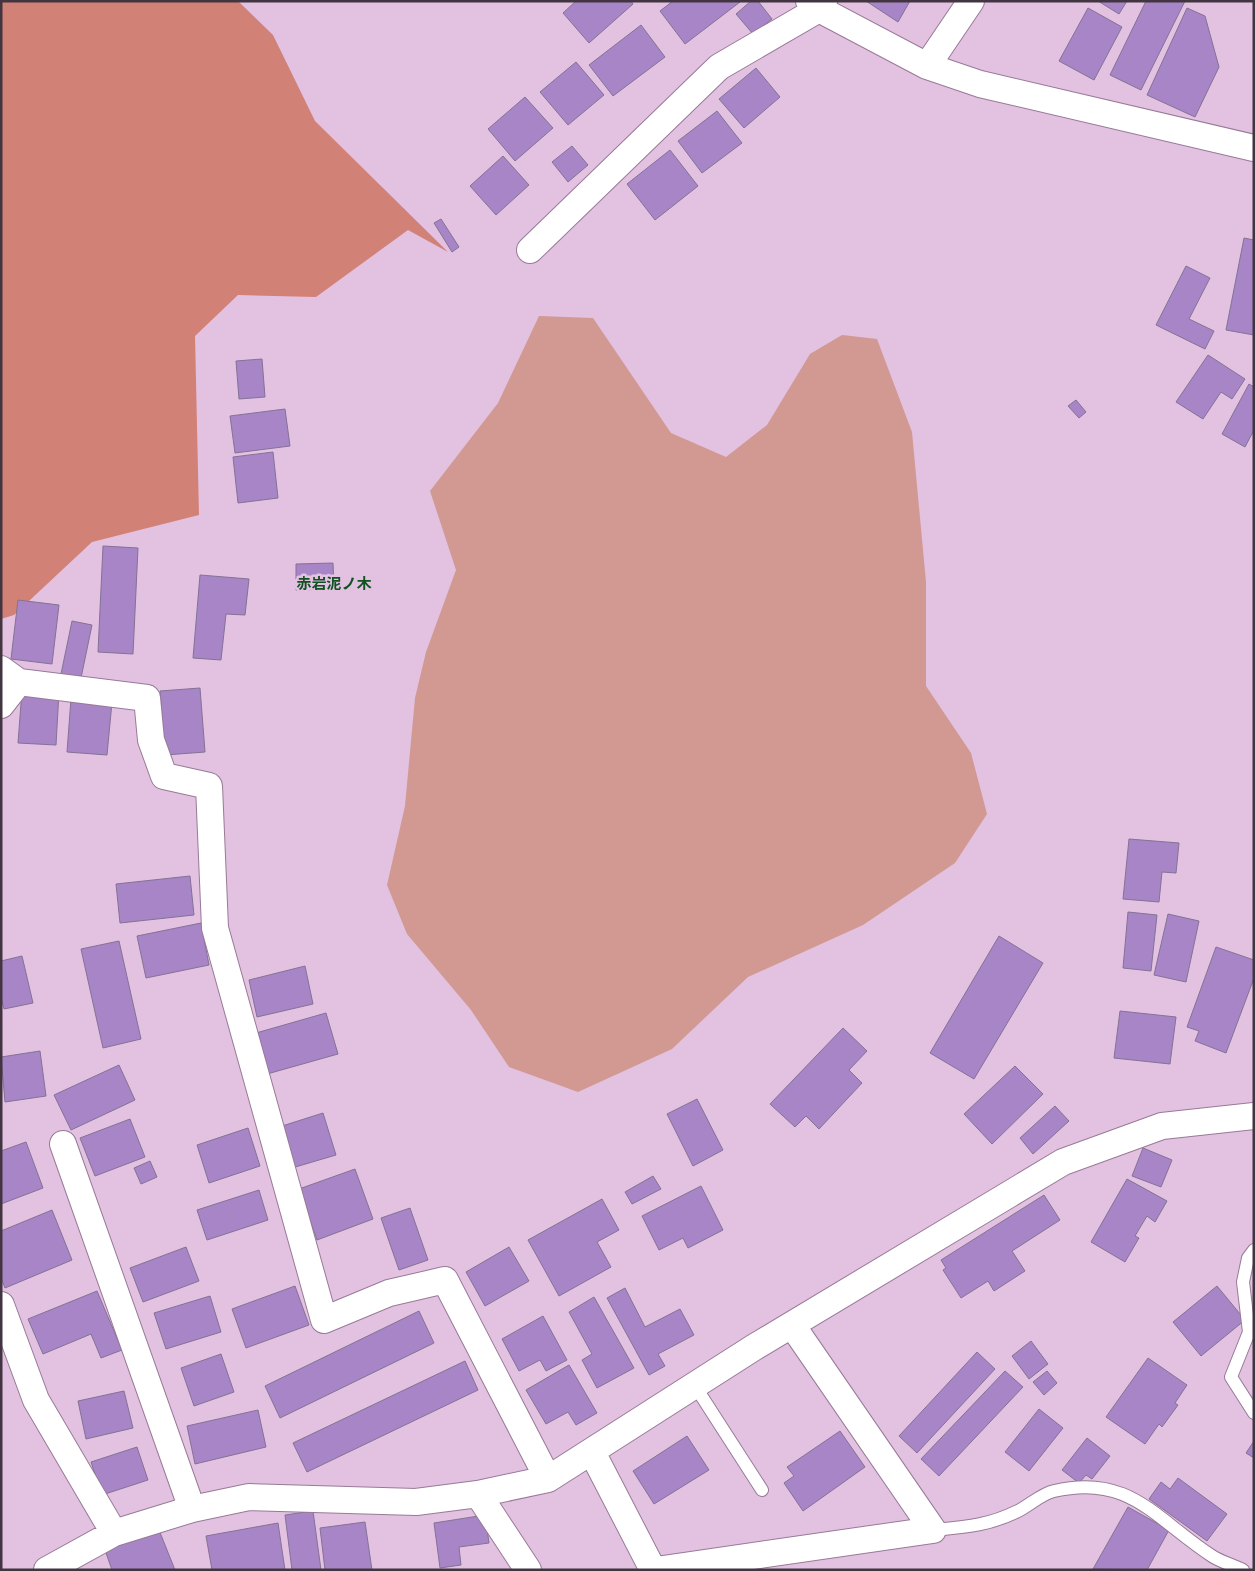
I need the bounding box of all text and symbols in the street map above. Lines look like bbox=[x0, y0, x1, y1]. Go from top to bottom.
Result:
district label: 赤岩泥ノ木 bbox=[296, 575, 372, 592]

